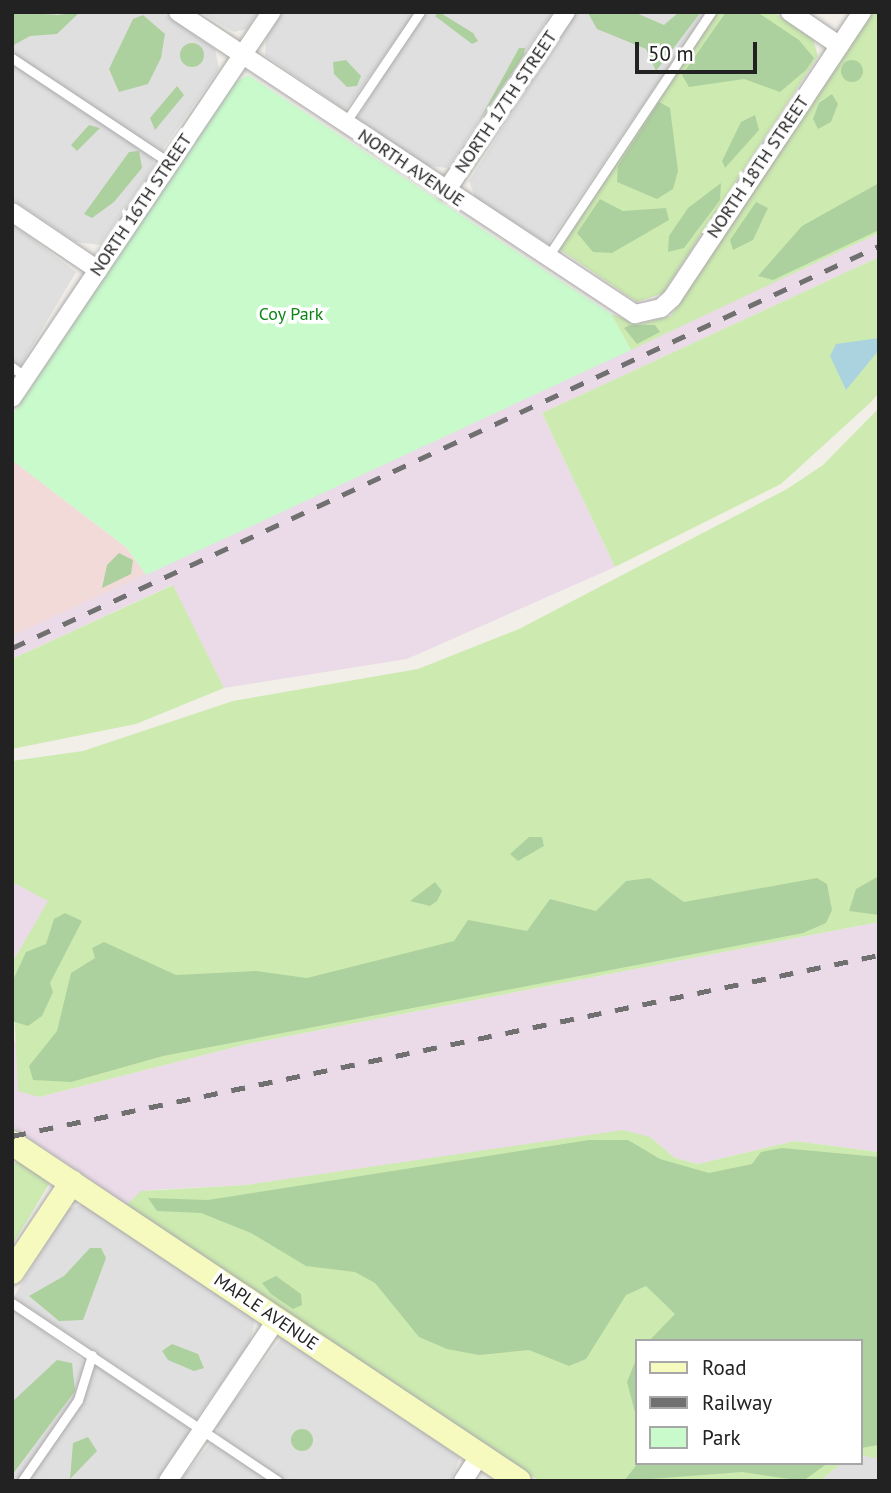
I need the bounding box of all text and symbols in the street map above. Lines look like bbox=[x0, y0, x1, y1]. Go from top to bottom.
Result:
street label: NORTH 17TH STREET bbox=[450, 27, 562, 177]
scale bar bbox=[639, 28, 762, 72]
text: 50 m bbox=[648, 40, 694, 67]
street label: NORTH 18TH STREET bbox=[702, 92, 814, 242]
street label: NORTH AVENUE bbox=[354, 124, 468, 212]
street label: NORTH 16TH STREET bbox=[85, 130, 197, 280]
park label: Coy Park bbox=[258, 303, 324, 325]
street label: MAPLE AVENUE bbox=[210, 1269, 322, 1355]
legend bbox=[636, 1339, 863, 1465]
text: Road bbox=[702, 1354, 746, 1381]
text: Railway bbox=[702, 1389, 772, 1416]
text: Park bbox=[702, 1424, 741, 1451]

